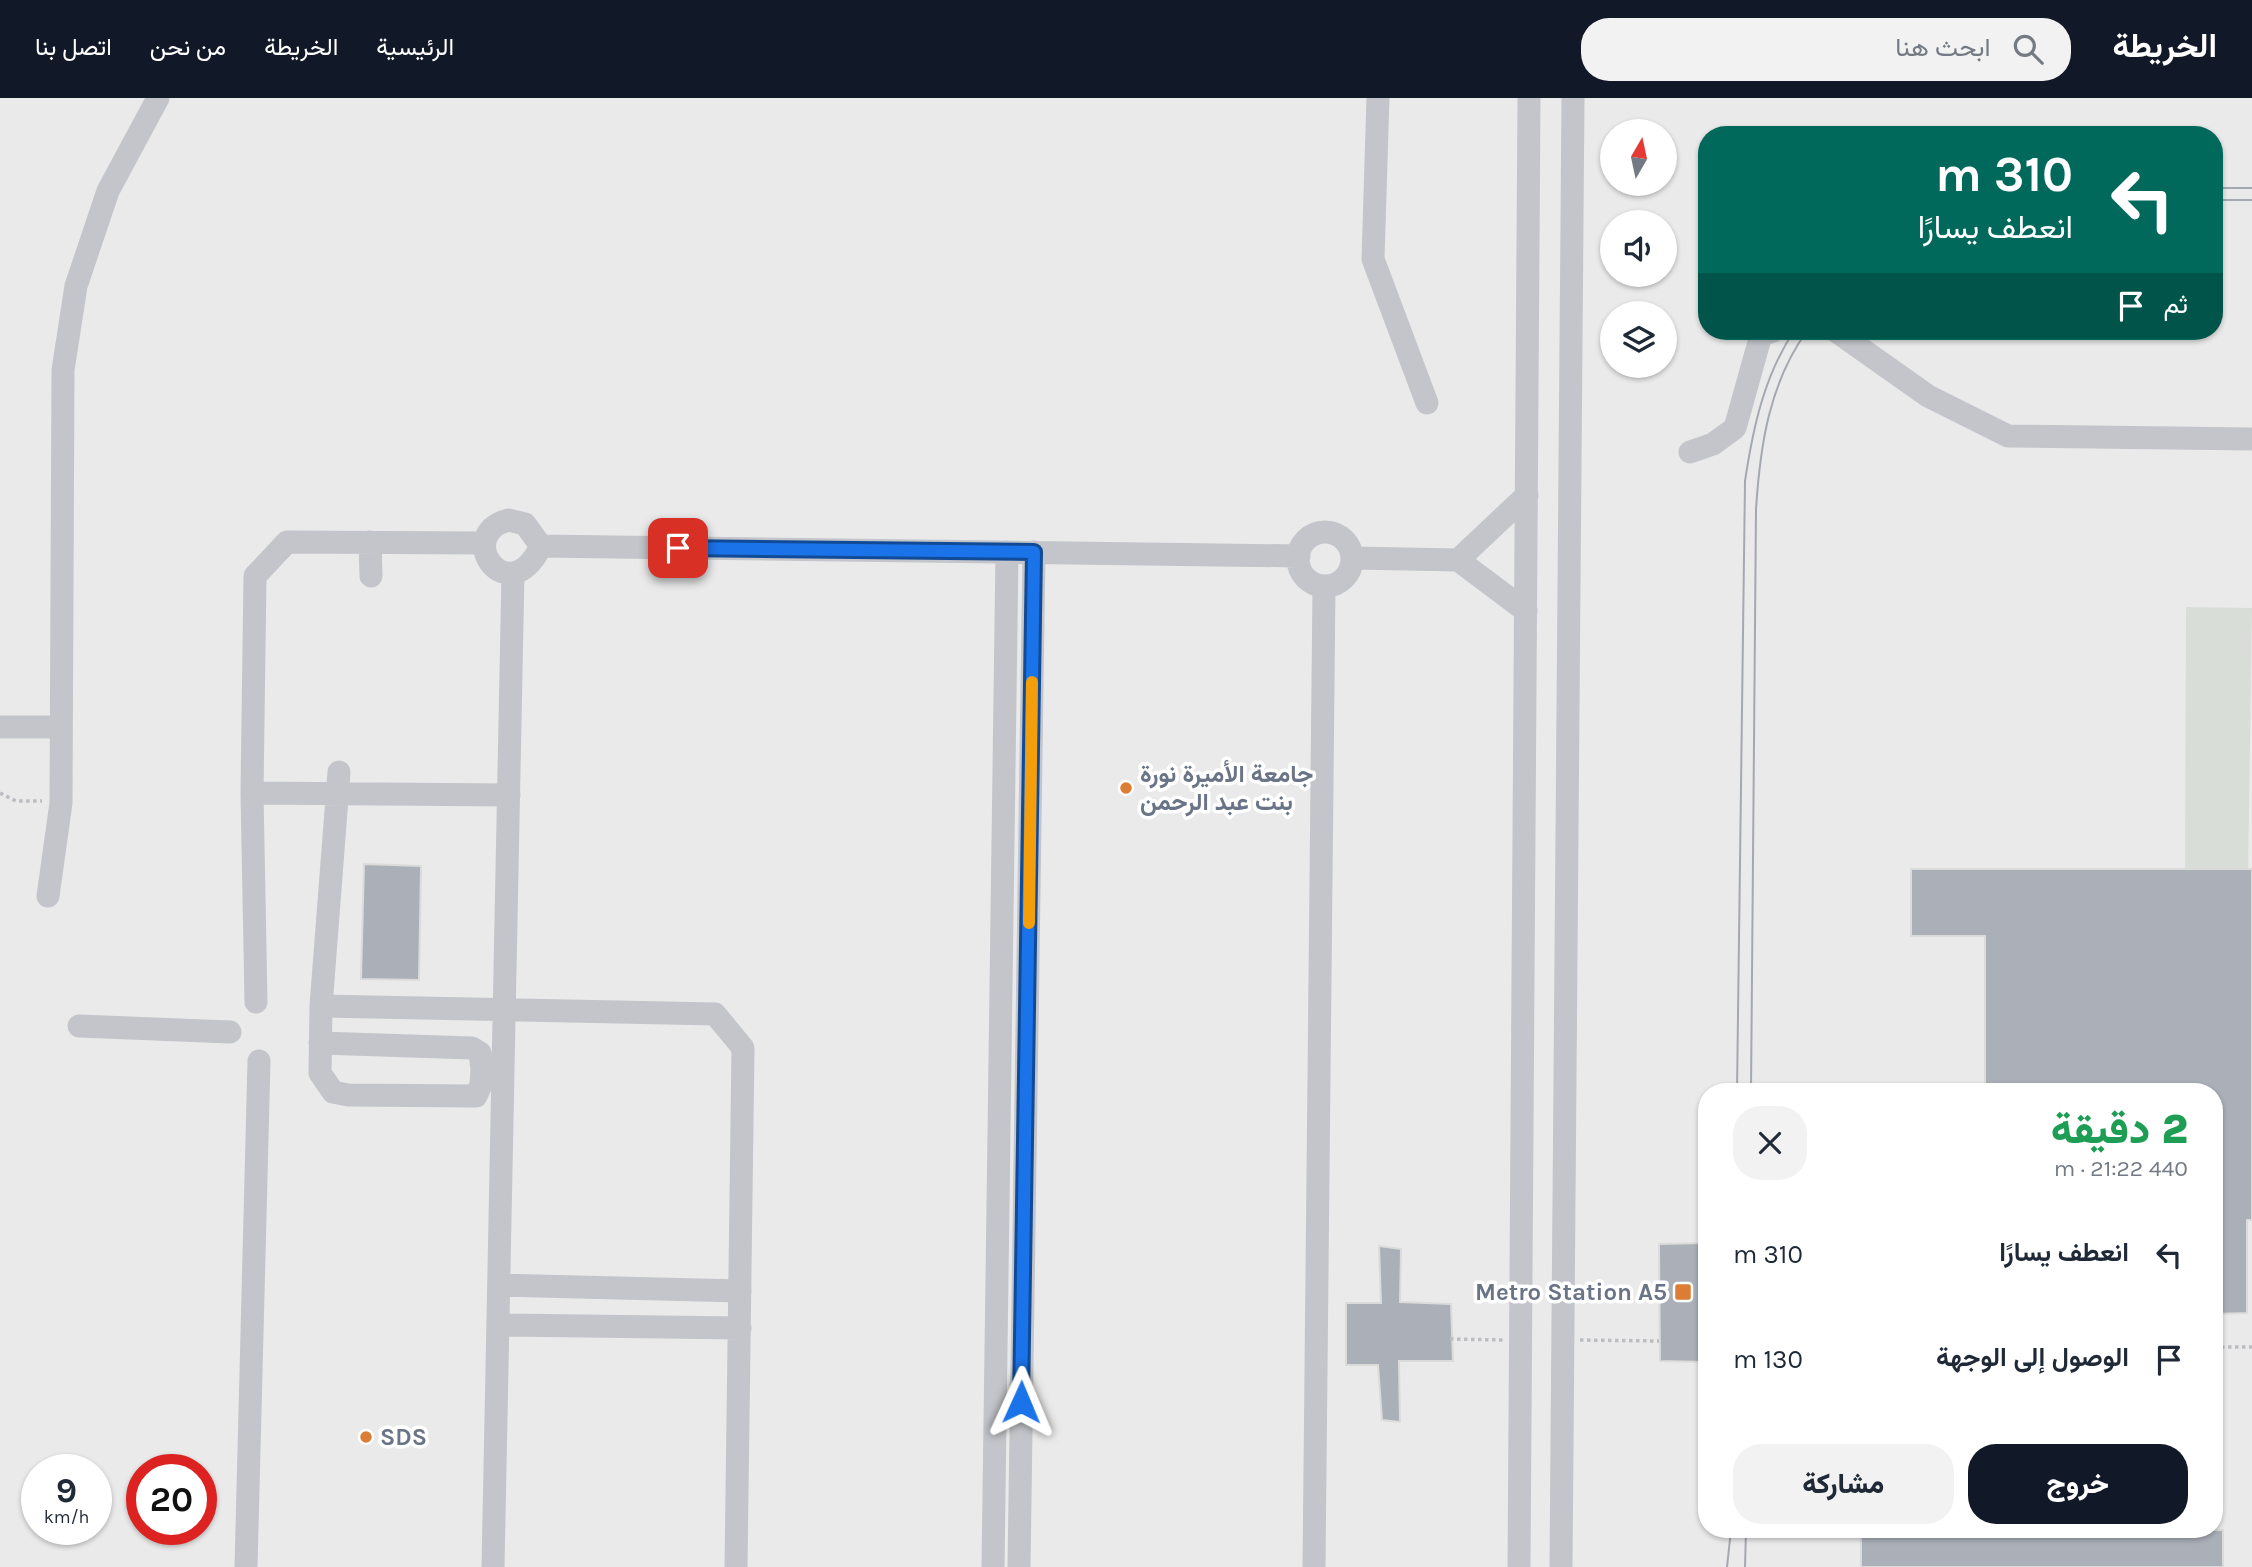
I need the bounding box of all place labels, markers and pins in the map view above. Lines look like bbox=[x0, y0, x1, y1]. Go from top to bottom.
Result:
pin bbox=[648, 518, 708, 578]
place label: جامعة الأميرة نورة بنت عبد الرحمن bbox=[1140, 759, 1313, 817]
marker: جامعة الأميرة نورة بنت عبد الرحمن bbox=[1118, 780, 1134, 796]
place label: Metro Station A5 bbox=[1475, 1278, 1667, 1306]
marker: Metro Station A5 bbox=[1673, 1282, 1693, 1302]
place label: SDS bbox=[380, 1423, 427, 1451]
marker: SDS bbox=[358, 1429, 374, 1445]

